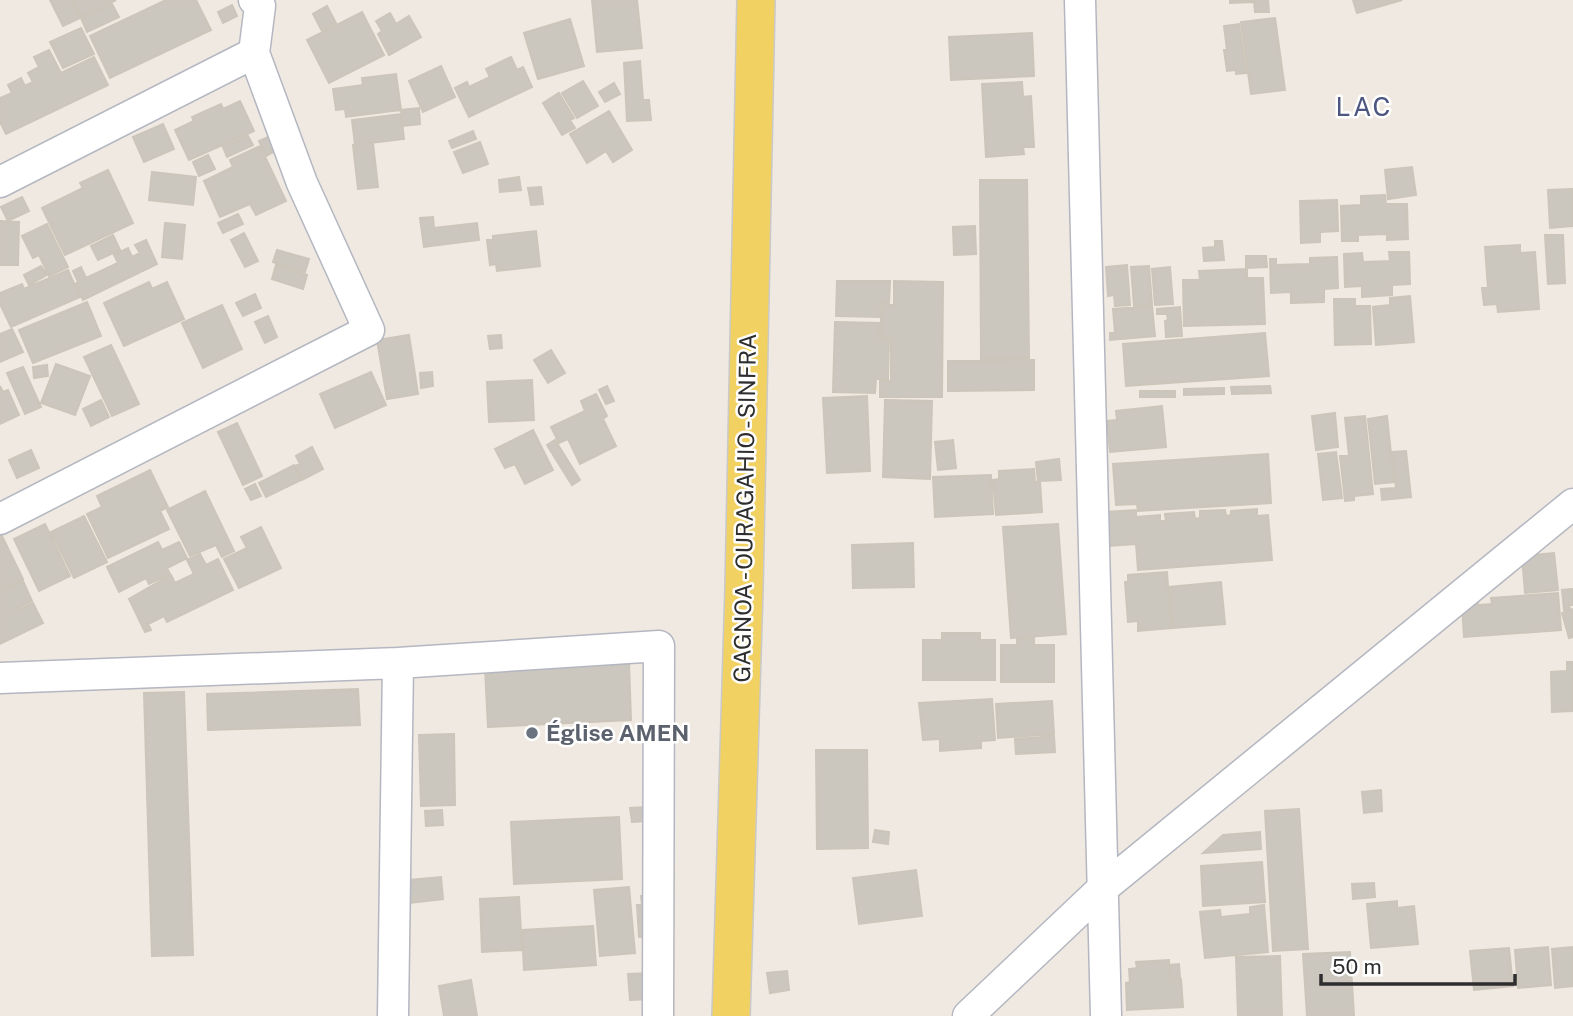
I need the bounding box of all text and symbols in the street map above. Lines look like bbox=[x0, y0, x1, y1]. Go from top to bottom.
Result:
district label: LAC bbox=[1336, 91, 1392, 122]
street label: GAGNOA - OURAGAHIO - SINFRA bbox=[728, 333, 761, 683]
place label: Église AMEN bbox=[546, 719, 689, 746]
marker: Église AMEN bbox=[524, 725, 540, 741]
scale bar bbox=[1321, 942, 1515, 986]
text: 50 m bbox=[1332, 954, 1382, 979]

